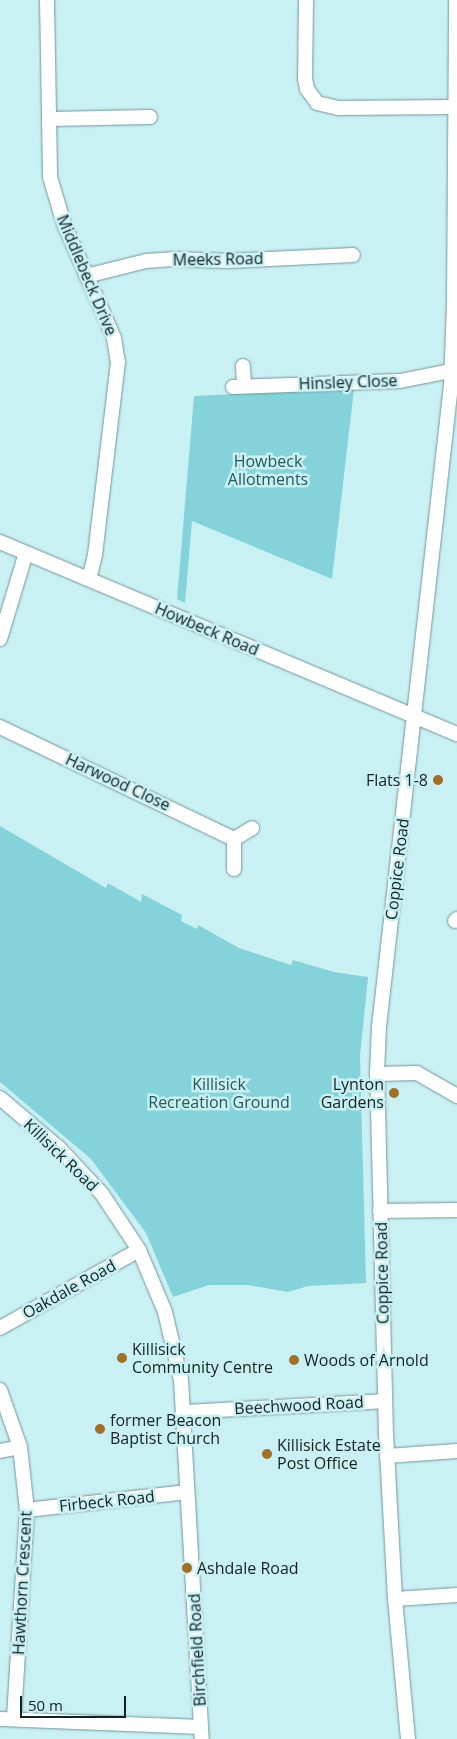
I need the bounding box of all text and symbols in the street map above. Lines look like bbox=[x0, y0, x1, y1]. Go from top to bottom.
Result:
street label: Middlebeck Drive bbox=[53, 212, 121, 338]
street label: Meeks Road bbox=[172, 249, 264, 269]
street label: Hinsley Close bbox=[298, 371, 398, 393]
park label: Howbeck Allotments bbox=[228, 451, 308, 489]
street label: Howbeck Road bbox=[152, 598, 262, 660]
street label: Harwood Close bbox=[63, 749, 173, 815]
place label: Flats 1-8 bbox=[366, 770, 428, 790]
marker: Flats 1-8 bbox=[432, 774, 444, 786]
street label: Coppice Road bbox=[381, 817, 413, 921]
park label: Killisick Recreation Ground bbox=[148, 1074, 290, 1112]
place label: Lynton Gardens bbox=[321, 1074, 384, 1112]
marker: Lynton Gardens bbox=[388, 1087, 400, 1099]
street label: Killisick Road bbox=[20, 1115, 102, 1195]
street label: Coppice Road bbox=[372, 1222, 392, 1324]
street label: Oakdale Road bbox=[19, 1255, 119, 1323]
place label: Killisick Community Centre bbox=[132, 1339, 273, 1377]
place label: Woods of Arnold bbox=[304, 1350, 429, 1370]
marker: Killisick Community Centre bbox=[116, 1352, 128, 1364]
marker: Woods of Arnold bbox=[288, 1354, 300, 1366]
street label: Beechwood Road bbox=[234, 1392, 364, 1418]
place label: former Beacon Baptist Church bbox=[110, 1410, 221, 1448]
marker: former Beacon Baptist Church bbox=[94, 1423, 106, 1435]
place label: Killisick Estate Post Office bbox=[277, 1435, 381, 1473]
marker: Killisick Estate Post Office bbox=[261, 1448, 273, 1460]
street label: Firbeck Road bbox=[58, 1486, 156, 1516]
street label: Hawthorn Crescent bbox=[9, 1511, 35, 1655]
place label: Ashdale Road bbox=[197, 1558, 299, 1578]
marker: Ashdale Road bbox=[181, 1562, 193, 1574]
street label: Birchfield Road bbox=[184, 1593, 210, 1707]
scale bar bbox=[22, 1686, 129, 1718]
text: 50 m bbox=[28, 1695, 63, 1715]

